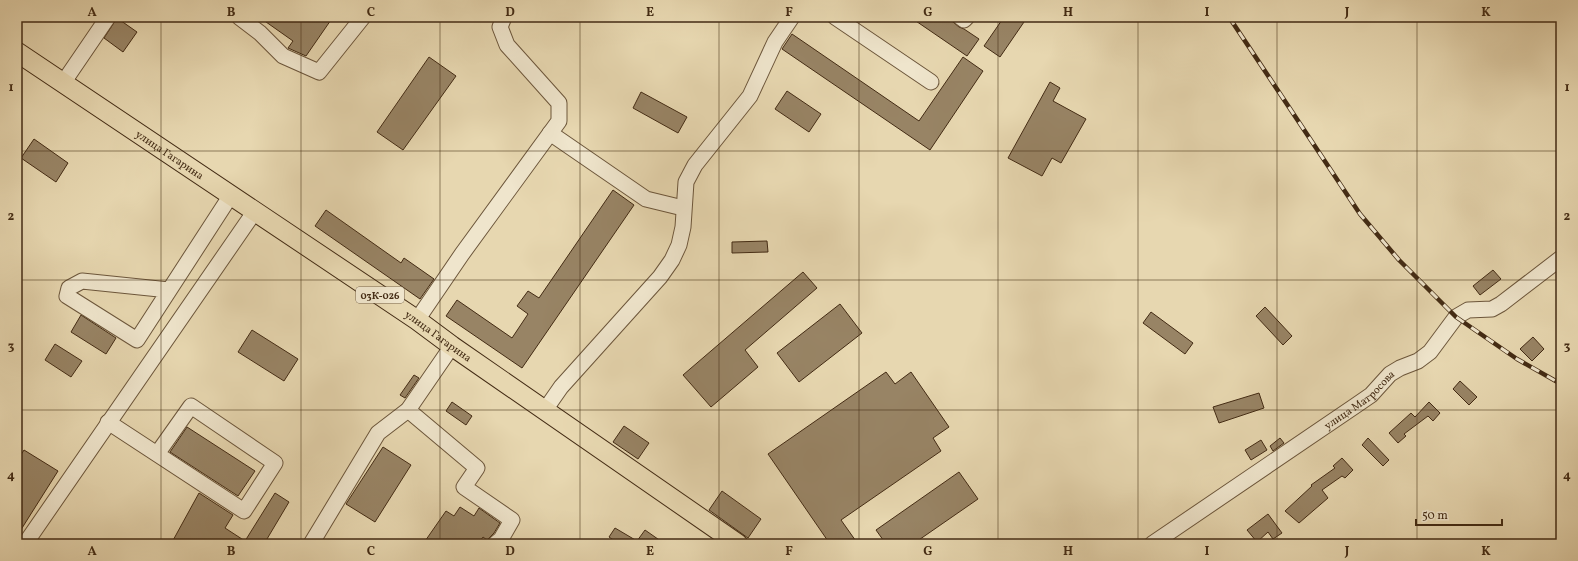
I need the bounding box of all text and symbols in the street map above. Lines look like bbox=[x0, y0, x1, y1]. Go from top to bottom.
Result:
text: A bbox=[87, 4, 97, 22]
text: B bbox=[227, 4, 236, 22]
text: C bbox=[367, 4, 375, 22]
text: D bbox=[505, 4, 515, 22]
text: E bbox=[646, 4, 654, 22]
text: F bbox=[785, 4, 793, 22]
text: G bbox=[923, 4, 933, 22]
text: H bbox=[1063, 4, 1073, 22]
text: I bbox=[1205, 4, 1210, 22]
text: J bbox=[1344, 4, 1350, 22]
text: K bbox=[1481, 4, 1491, 22]
text: 1 bbox=[8, 79, 14, 97]
text: 1 bbox=[1564, 79, 1570, 97]
street label: улица Гагарина bbox=[132, 127, 206, 184]
text: 2 bbox=[8, 208, 15, 226]
text: 2 bbox=[1564, 208, 1571, 226]
road number: 03К-026 bbox=[356, 287, 404, 303]
street label: улица Гагарина bbox=[401, 308, 474, 366]
text: 3 bbox=[8, 338, 15, 356]
text: 3 bbox=[1564, 338, 1571, 356]
street label: улица Матросова bbox=[1322, 367, 1398, 434]
text: 4 bbox=[7, 467, 15, 485]
text: 4 bbox=[1563, 467, 1571, 485]
scale bar bbox=[1416, 501, 1502, 527]
text: 50 m bbox=[1422, 508, 1448, 524]
text: A bbox=[87, 543, 97, 561]
text: B bbox=[227, 543, 236, 561]
text: C bbox=[367, 543, 375, 561]
text: D bbox=[505, 543, 515, 561]
text: E bbox=[646, 543, 654, 561]
text: F bbox=[785, 543, 793, 561]
text: G bbox=[923, 543, 933, 561]
text: H bbox=[1063, 543, 1073, 561]
text: I bbox=[1205, 543, 1210, 561]
text: J bbox=[1344, 543, 1350, 561]
text: K bbox=[1481, 543, 1491, 561]

